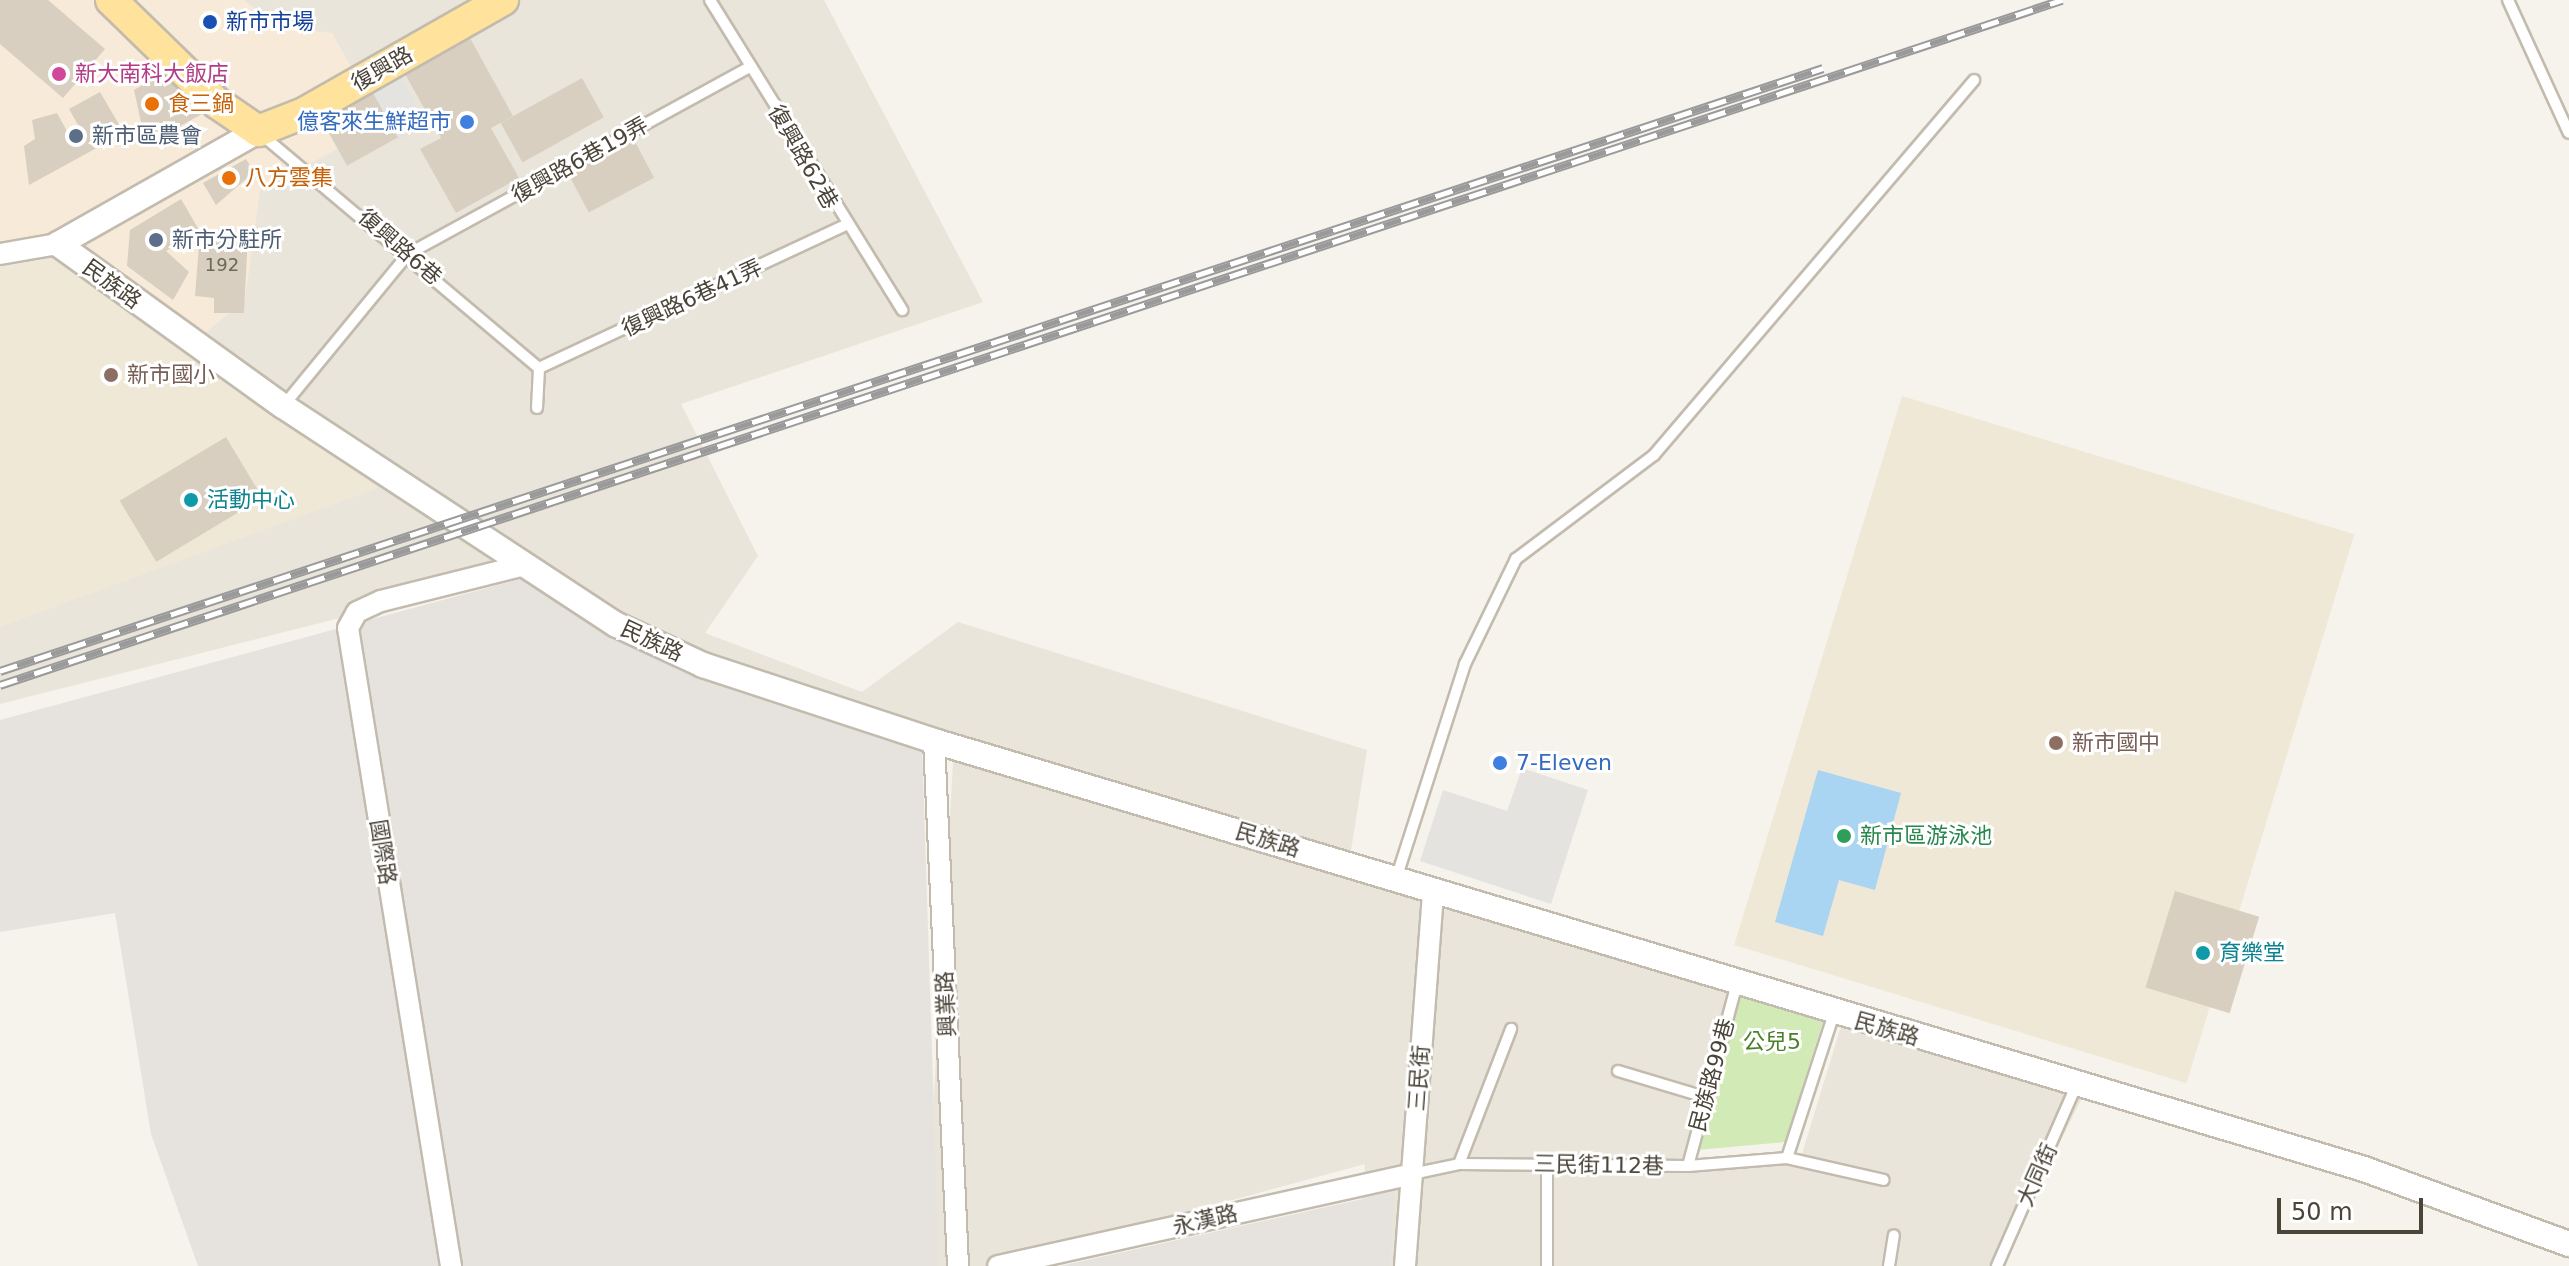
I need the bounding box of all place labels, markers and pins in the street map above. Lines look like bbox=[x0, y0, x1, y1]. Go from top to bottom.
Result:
place label: 新市市場 bbox=[226, 9, 314, 35]
marker: 新市市場 bbox=[201, 13, 219, 31]
place label: 新大南科大飯店 bbox=[75, 61, 229, 87]
marker: 新大南科大飯店 bbox=[50, 65, 68, 83]
place label: 食三鍋 bbox=[168, 91, 234, 117]
marker: 食三鍋 bbox=[143, 95, 161, 113]
place label: 億客來生鮮超市 bbox=[297, 109, 451, 135]
marker: 億客來生鮮超市 bbox=[458, 113, 476, 131]
place label: 新市區農會 bbox=[92, 123, 202, 149]
marker: 新市區農會 bbox=[67, 127, 85, 145]
place label: 八方雲集 bbox=[245, 165, 333, 191]
marker: 八方雲集 bbox=[220, 169, 238, 187]
place label: 新市分駐所 bbox=[172, 227, 282, 253]
marker: 新市分駐所 bbox=[147, 231, 165, 249]
place label: 新市國小 bbox=[127, 362, 215, 388]
marker: 新市國小 bbox=[102, 366, 120, 384]
place label: 活動中心 bbox=[207, 487, 295, 513]
marker: 活動中心 bbox=[182, 491, 200, 509]
place label: 新市國中 bbox=[2072, 730, 2160, 756]
marker: 新市國中 bbox=[2047, 734, 2065, 752]
place label: 7-Eleven bbox=[1516, 750, 1612, 776]
marker: 7-Eleven bbox=[1491, 754, 1509, 772]
place label: 新市區游泳池 bbox=[1860, 823, 1992, 849]
marker: 新市區游泳池 bbox=[1835, 827, 1853, 845]
place label: 育樂堂 bbox=[2219, 940, 2285, 966]
marker: 育樂堂 bbox=[2194, 944, 2212, 962]

